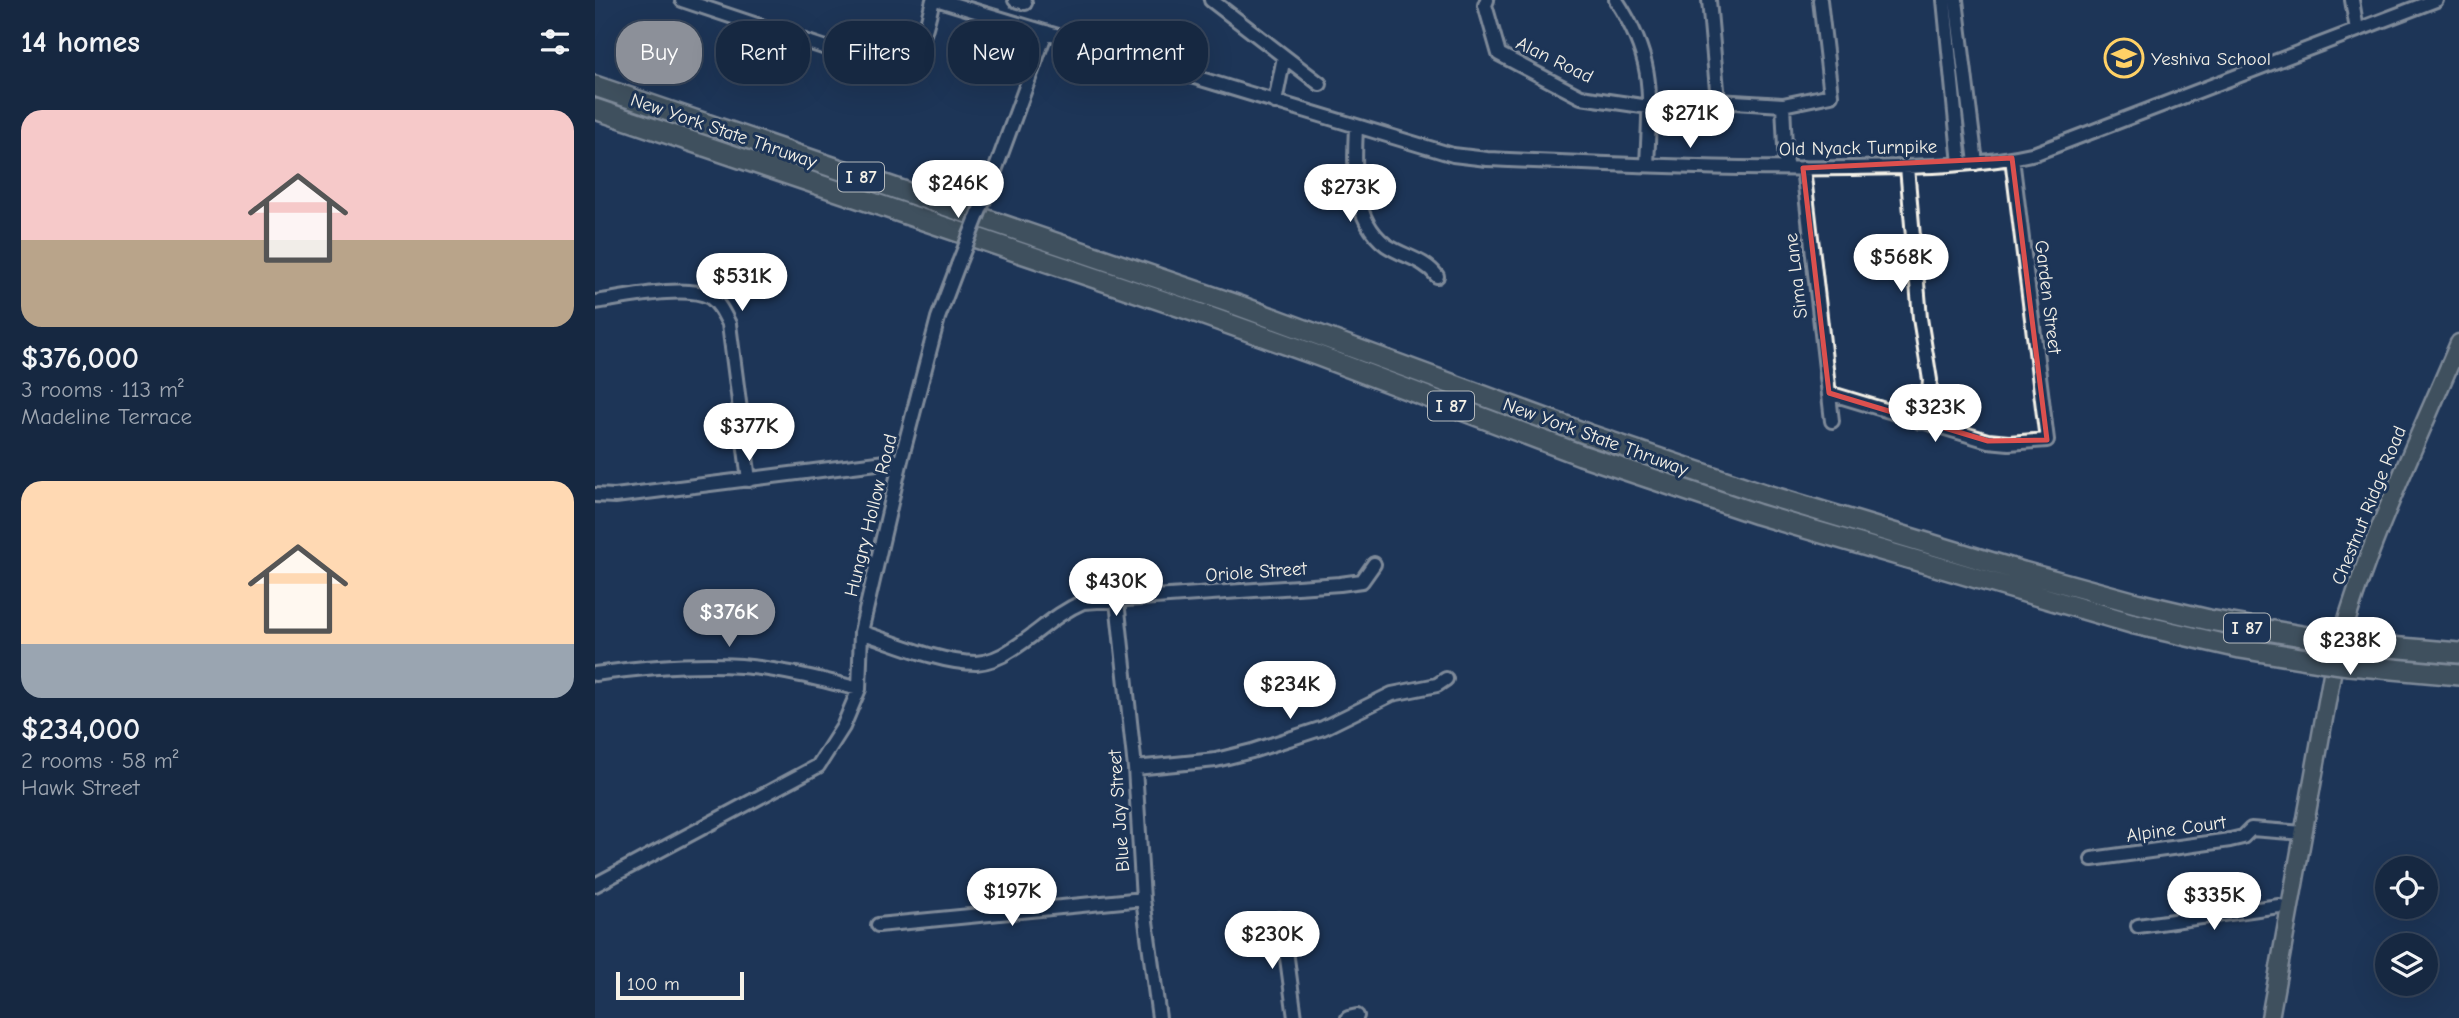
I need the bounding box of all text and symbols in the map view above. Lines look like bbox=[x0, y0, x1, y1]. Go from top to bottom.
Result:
chip: Buy bbox=[616, 21, 702, 84]
chip: Rent bbox=[716, 21, 810, 84]
chip: Filters bbox=[824, 21, 934, 84]
chip: New bbox=[948, 21, 1039, 84]
chip: Apartment bbox=[1053, 21, 1208, 84]
icon: filters bbox=[536, 23, 574, 61]
text: 14 homes bbox=[21, 25, 140, 60]
street label: Alan Road bbox=[1512, 32, 1597, 88]
school or university icon: Yeshiva School bbox=[2103, 37, 2145, 79]
place label: Yeshiva School bbox=[2151, 48, 2271, 70]
street label: New York State Thruway bbox=[628, 89, 820, 173]
pin: $271K bbox=[1641, 90, 1739, 150]
text: $271K bbox=[1661, 99, 1719, 126]
street label: Old Nyack Turnpike bbox=[1779, 136, 1937, 160]
icon: home bbox=[235, 155, 361, 281]
pin: $246K bbox=[909, 160, 1007, 220]
road number: I 87 bbox=[838, 162, 884, 192]
pin: $273K bbox=[1301, 164, 1399, 224]
text: $246K bbox=[928, 169, 988, 196]
text: $273K bbox=[1320, 173, 1380, 200]
street label: Sima Lane bbox=[1780, 232, 1812, 320]
pin: $568K bbox=[1852, 234, 1950, 294]
street label: Garden Street bbox=[2030, 239, 2066, 356]
text: $568K bbox=[1870, 243, 1932, 270]
pin: $531K bbox=[693, 254, 791, 313]
text: $531K bbox=[712, 262, 772, 289]
text: $376,000 bbox=[21, 341, 139, 376]
text: 3 rooms · 113 m² bbox=[21, 376, 184, 403]
pin: $323K bbox=[1886, 384, 1984, 444]
road number: I 87 bbox=[1428, 392, 1474, 420]
street label: New York State Thruway bbox=[1500, 393, 1692, 481]
text: $323K bbox=[1905, 393, 1965, 420]
text: Madeline Terrace bbox=[21, 403, 192, 430]
pin: $377K bbox=[700, 404, 798, 463]
text: $377K bbox=[720, 412, 778, 439]
street label: Chestnut Ridge Road bbox=[2327, 423, 2411, 588]
street label: Hungry Hollow Road bbox=[840, 431, 902, 599]
icon: home bbox=[235, 526, 361, 652]
street label: Oriole Street bbox=[1205, 557, 1308, 587]
pin: $430K bbox=[1067, 558, 1165, 618]
text: $430K bbox=[1085, 567, 1147, 594]
pin: $376K bbox=[680, 590, 778, 649]
text: $376K bbox=[699, 598, 759, 625]
road number: I 87 bbox=[2224, 614, 2270, 642]
pin: $238K bbox=[2301, 618, 2399, 677]
text: $238K bbox=[2319, 626, 2381, 653]
pin: $234K bbox=[1241, 662, 1339, 721]
text: $234K bbox=[1260, 670, 1320, 697]
text: $234,000 bbox=[21, 712, 140, 747]
text: 2 rooms · 58 m² bbox=[21, 747, 179, 774]
street label: Blue Jay Street bbox=[1104, 749, 1134, 873]
text: Hawk Street bbox=[21, 774, 140, 801]
street label: Alpine Court bbox=[2125, 811, 2228, 847]
map controls bbox=[2375, 856, 2438, 996]
button: locate bbox=[2375, 856, 2438, 919]
pin: $197K bbox=[963, 869, 1061, 928]
pin: $335K bbox=[2165, 872, 2263, 932]
text: $197K bbox=[983, 877, 1041, 904]
text: $335K bbox=[2183, 881, 2245, 908]
pin: $230K bbox=[1223, 912, 1321, 971]
text: $230K bbox=[1241, 920, 1303, 947]
button: layers bbox=[2375, 933, 2438, 996]
scale bar bbox=[616, 969, 744, 1001]
text: 100 m bbox=[627, 973, 680, 995]

